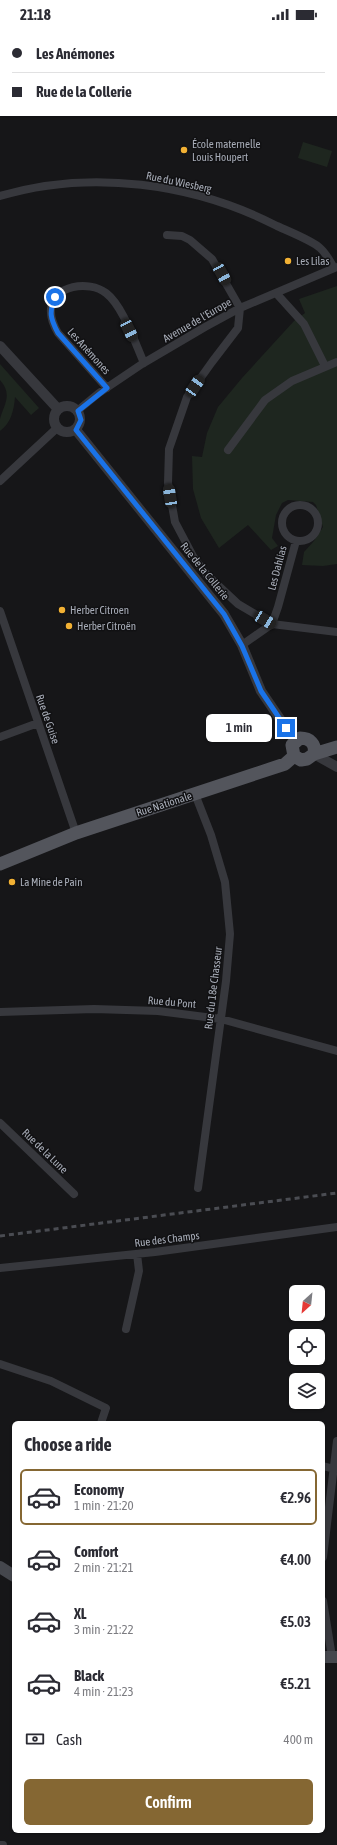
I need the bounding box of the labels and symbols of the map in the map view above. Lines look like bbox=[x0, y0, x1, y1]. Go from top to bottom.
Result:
place label: École maternelle Louis Houpert bbox=[192, 138, 261, 163]
marker: École maternelle Louis Houpert bbox=[179, 145, 189, 155]
street label: Rue du Wiesberg bbox=[145, 169, 213, 195]
place label: Les Lilas bbox=[296, 255, 329, 267]
marker: Les Lilas bbox=[283, 256, 293, 266]
car bbox=[211, 261, 233, 287]
route start bbox=[46, 288, 64, 306]
street label: Avenue de l'Europe bbox=[161, 296, 233, 344]
car bbox=[118, 317, 140, 343]
street label: Les Anémones bbox=[65, 326, 113, 377]
car bbox=[183, 373, 207, 399]
car bbox=[162, 483, 178, 509]
street label: Rue de la Collerie bbox=[178, 540, 232, 602]
street label: Les Dahlias bbox=[265, 544, 289, 592]
place label: Herber Citroen bbox=[70, 604, 129, 616]
marker: Herber Citroen bbox=[57, 605, 67, 615]
car bbox=[252, 609, 278, 631]
place label: Herber Citroën bbox=[77, 620, 136, 632]
marker: Herber Citroën bbox=[64, 621, 74, 631]
street label: Rue de Guise bbox=[34, 693, 62, 745]
callout: 1 min bbox=[206, 714, 272, 742]
route end bbox=[277, 719, 295, 737]
street label: Rue Nationale bbox=[135, 789, 193, 819]
place label: La Mine de Pain bbox=[20, 876, 82, 888]
marker: La Mine de Pain bbox=[7, 877, 17, 887]
street label: Rue du 18e Chasseur bbox=[202, 945, 224, 1030]
street label: Rue du Pont bbox=[147, 994, 197, 1010]
street label: Rue de la Lune bbox=[20, 1126, 70, 1176]
street label: Rue des Champs bbox=[134, 1229, 200, 1249]
north arrow bbox=[289, 1285, 325, 1321]

